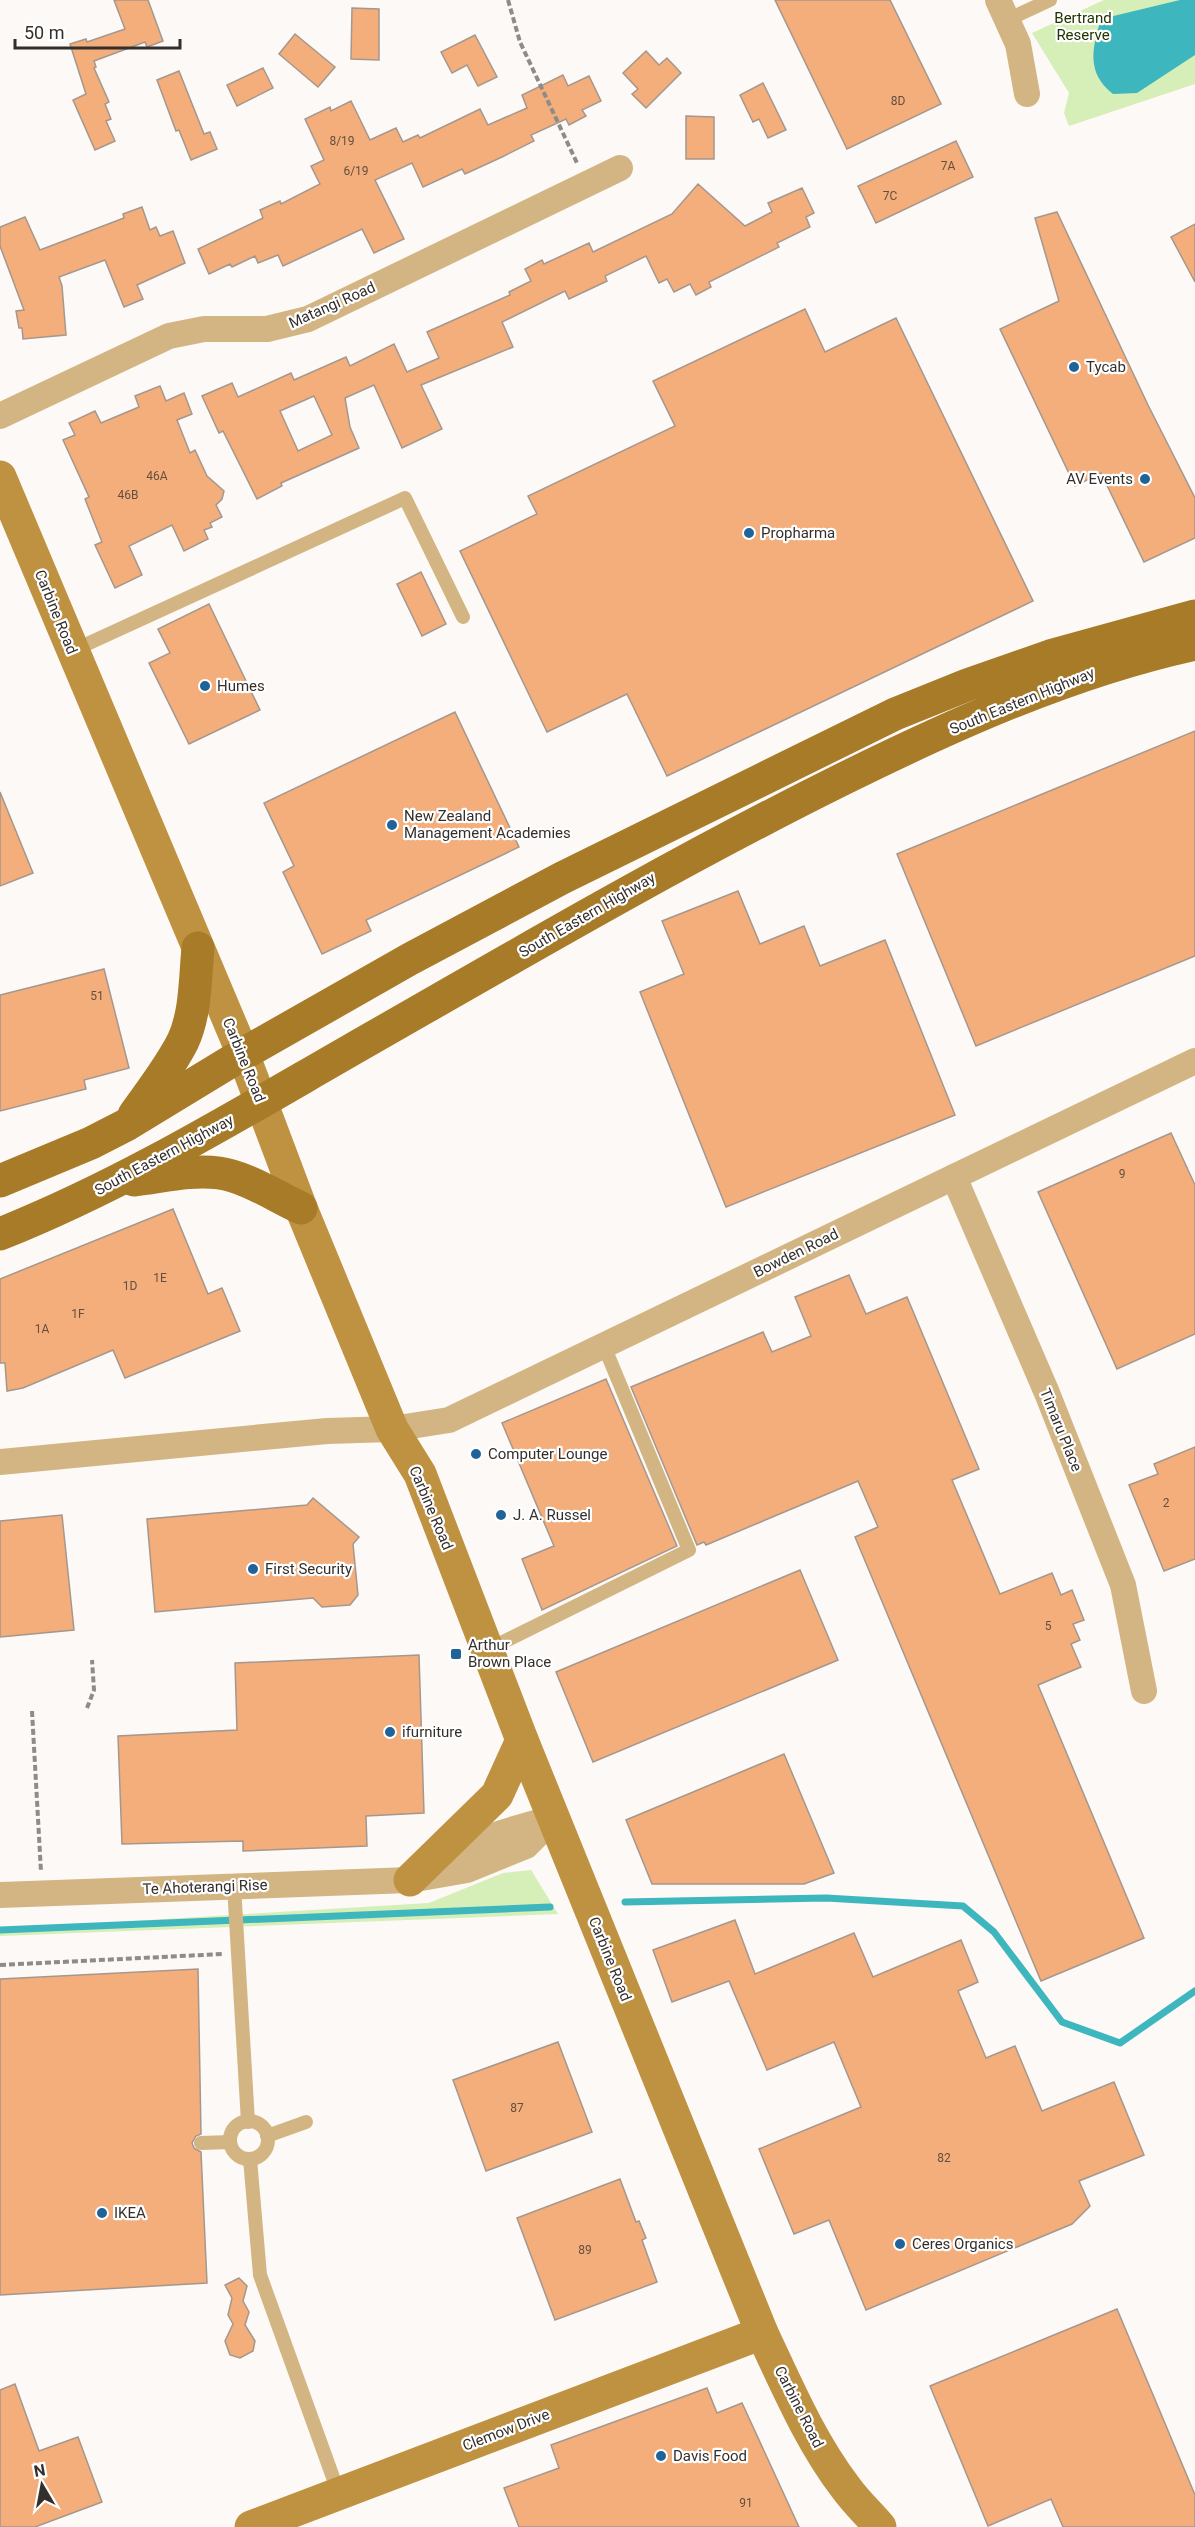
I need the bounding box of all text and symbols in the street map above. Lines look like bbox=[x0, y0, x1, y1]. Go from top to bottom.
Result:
park label: Bertrand Reserve bbox=[1054, 9, 1112, 44]
scale bar bbox=[15, 12, 180, 50]
text: 50 m bbox=[24, 22, 64, 43]
house number: 8D bbox=[891, 94, 905, 108]
house number: 8/19 bbox=[329, 134, 355, 148]
house number: 7A bbox=[941, 159, 955, 173]
house number: 6/19 bbox=[343, 164, 369, 178]
house number: 7C bbox=[883, 189, 897, 203]
street label: Matangi Road bbox=[286, 278, 378, 332]
place label: Tycab bbox=[1086, 358, 1126, 376]
marker: Tycab bbox=[1067, 360, 1081, 374]
house number: 46A bbox=[146, 469, 168, 483]
place label: AV Events bbox=[1066, 470, 1133, 488]
marker: AV Events bbox=[1138, 472, 1152, 486]
house number: 46B bbox=[118, 488, 138, 502]
place label: Propharma bbox=[761, 524, 835, 542]
marker: Propharma bbox=[742, 526, 756, 540]
street label: Carbine Road bbox=[31, 567, 81, 657]
street label: South Eastern Highway bbox=[947, 664, 1097, 738]
place label: Humes bbox=[217, 677, 265, 695]
marker: Humes bbox=[198, 679, 212, 693]
place label: New Zealand Management Academies bbox=[404, 807, 571, 842]
marker: New Zealand Management Academies bbox=[385, 818, 399, 832]
street label: South Eastern Highway bbox=[516, 869, 658, 961]
house number: 51 bbox=[90, 989, 104, 1003]
street label: Carbine Road bbox=[219, 1015, 269, 1105]
street label: South Eastern Highway bbox=[92, 1111, 236, 1199]
house number: 9 bbox=[1119, 1167, 1125, 1181]
street label: Bowden Road bbox=[751, 1225, 841, 1281]
house number: 1E bbox=[153, 1271, 167, 1285]
house number: 1D bbox=[123, 1279, 137, 1293]
house number: 1F bbox=[71, 1307, 85, 1321]
house number: 1A bbox=[35, 1322, 49, 1336]
street label: Timaru Place bbox=[1036, 1386, 1086, 1474]
place label: Computer Lounge bbox=[488, 1445, 607, 1463]
marker: Computer Lounge bbox=[469, 1447, 483, 1461]
street label: Carbine Road bbox=[405, 1463, 457, 1553]
house number: 2 bbox=[1163, 1496, 1170, 1510]
place label: J. A. Russel bbox=[513, 1506, 591, 1524]
marker: J. A. Russel bbox=[494, 1508, 508, 1522]
place label: First Security bbox=[265, 1560, 352, 1578]
marker: First Security bbox=[246, 1562, 260, 1576]
house number: 5 bbox=[1045, 1619, 1052, 1633]
place label: Arthur Brown Place bbox=[468, 1636, 551, 1671]
marker: Arthur Brown Place bbox=[449, 1647, 463, 1661]
place label: ifurniture bbox=[402, 1723, 462, 1741]
marker: ifurniture bbox=[383, 1725, 397, 1739]
street label: Te Ahoterangi Rise bbox=[142, 1876, 268, 1898]
street label: Carbine Road bbox=[585, 1914, 635, 2004]
house number: 87 bbox=[510, 2101, 524, 2115]
house number: 82 bbox=[937, 2151, 951, 2165]
place label: IKEA bbox=[114, 2204, 146, 2222]
marker: IKEA bbox=[95, 2206, 109, 2220]
place label: Ceres Organics bbox=[912, 2235, 1013, 2253]
marker: Ceres Organics bbox=[893, 2237, 907, 2251]
house number: 89 bbox=[578, 2243, 592, 2257]
street label: Carbine Road bbox=[771, 2363, 827, 2451]
street label: Clemow Drive bbox=[460, 2405, 552, 2455]
place label: Davis Food bbox=[673, 2447, 747, 2465]
marker: Davis Food bbox=[654, 2449, 668, 2463]
north arrow bbox=[12, 2455, 72, 2515]
text: N bbox=[32, 2460, 47, 2481]
house number: 91 bbox=[739, 2496, 753, 2510]

